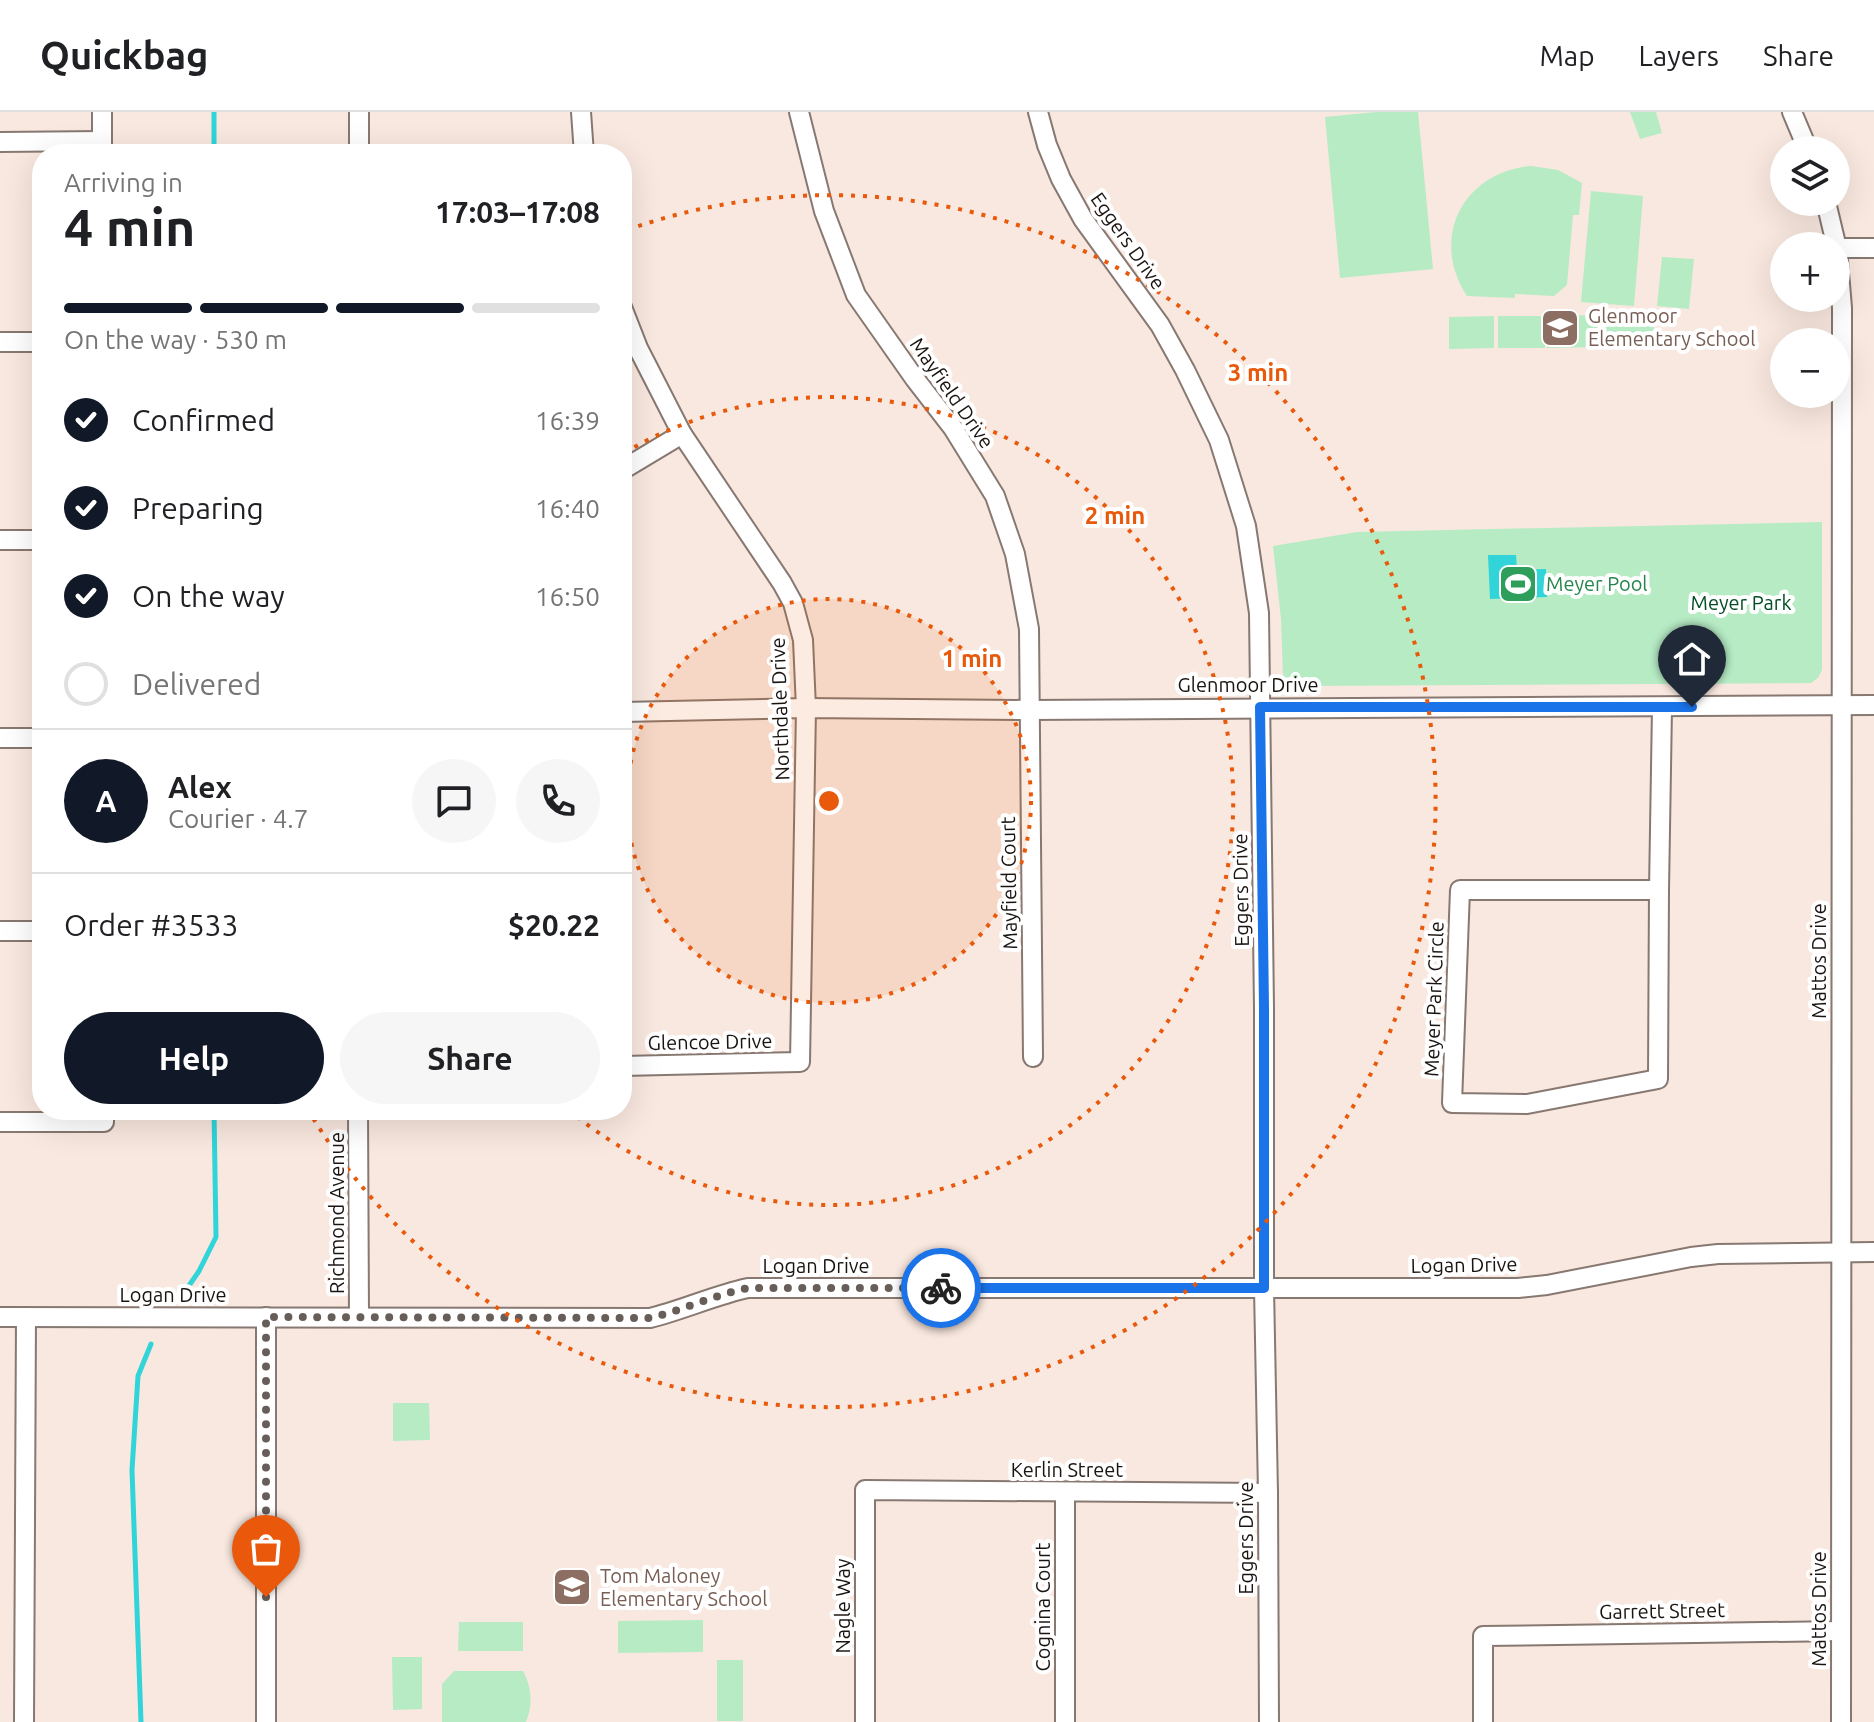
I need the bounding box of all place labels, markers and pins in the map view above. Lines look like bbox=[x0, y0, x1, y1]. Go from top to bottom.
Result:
place label: Glenmoor Elementary School bbox=[1588, 304, 1755, 350]
school or university icon: Glenmoor Elementary School bbox=[1539, 307, 1581, 349]
sports icon: Meyer Pool bbox=[1497, 563, 1539, 605]
place label: Meyer Pool bbox=[1546, 572, 1648, 595]
pin bbox=[1658, 625, 1726, 707]
centre of rings bbox=[815, 787, 843, 815]
pin bbox=[232, 1515, 300, 1597]
place label: Tom Maloney Elementary School bbox=[600, 1564, 767, 1610]
school or university icon: Tom Maloney Elementary School bbox=[551, 1566, 593, 1608]

